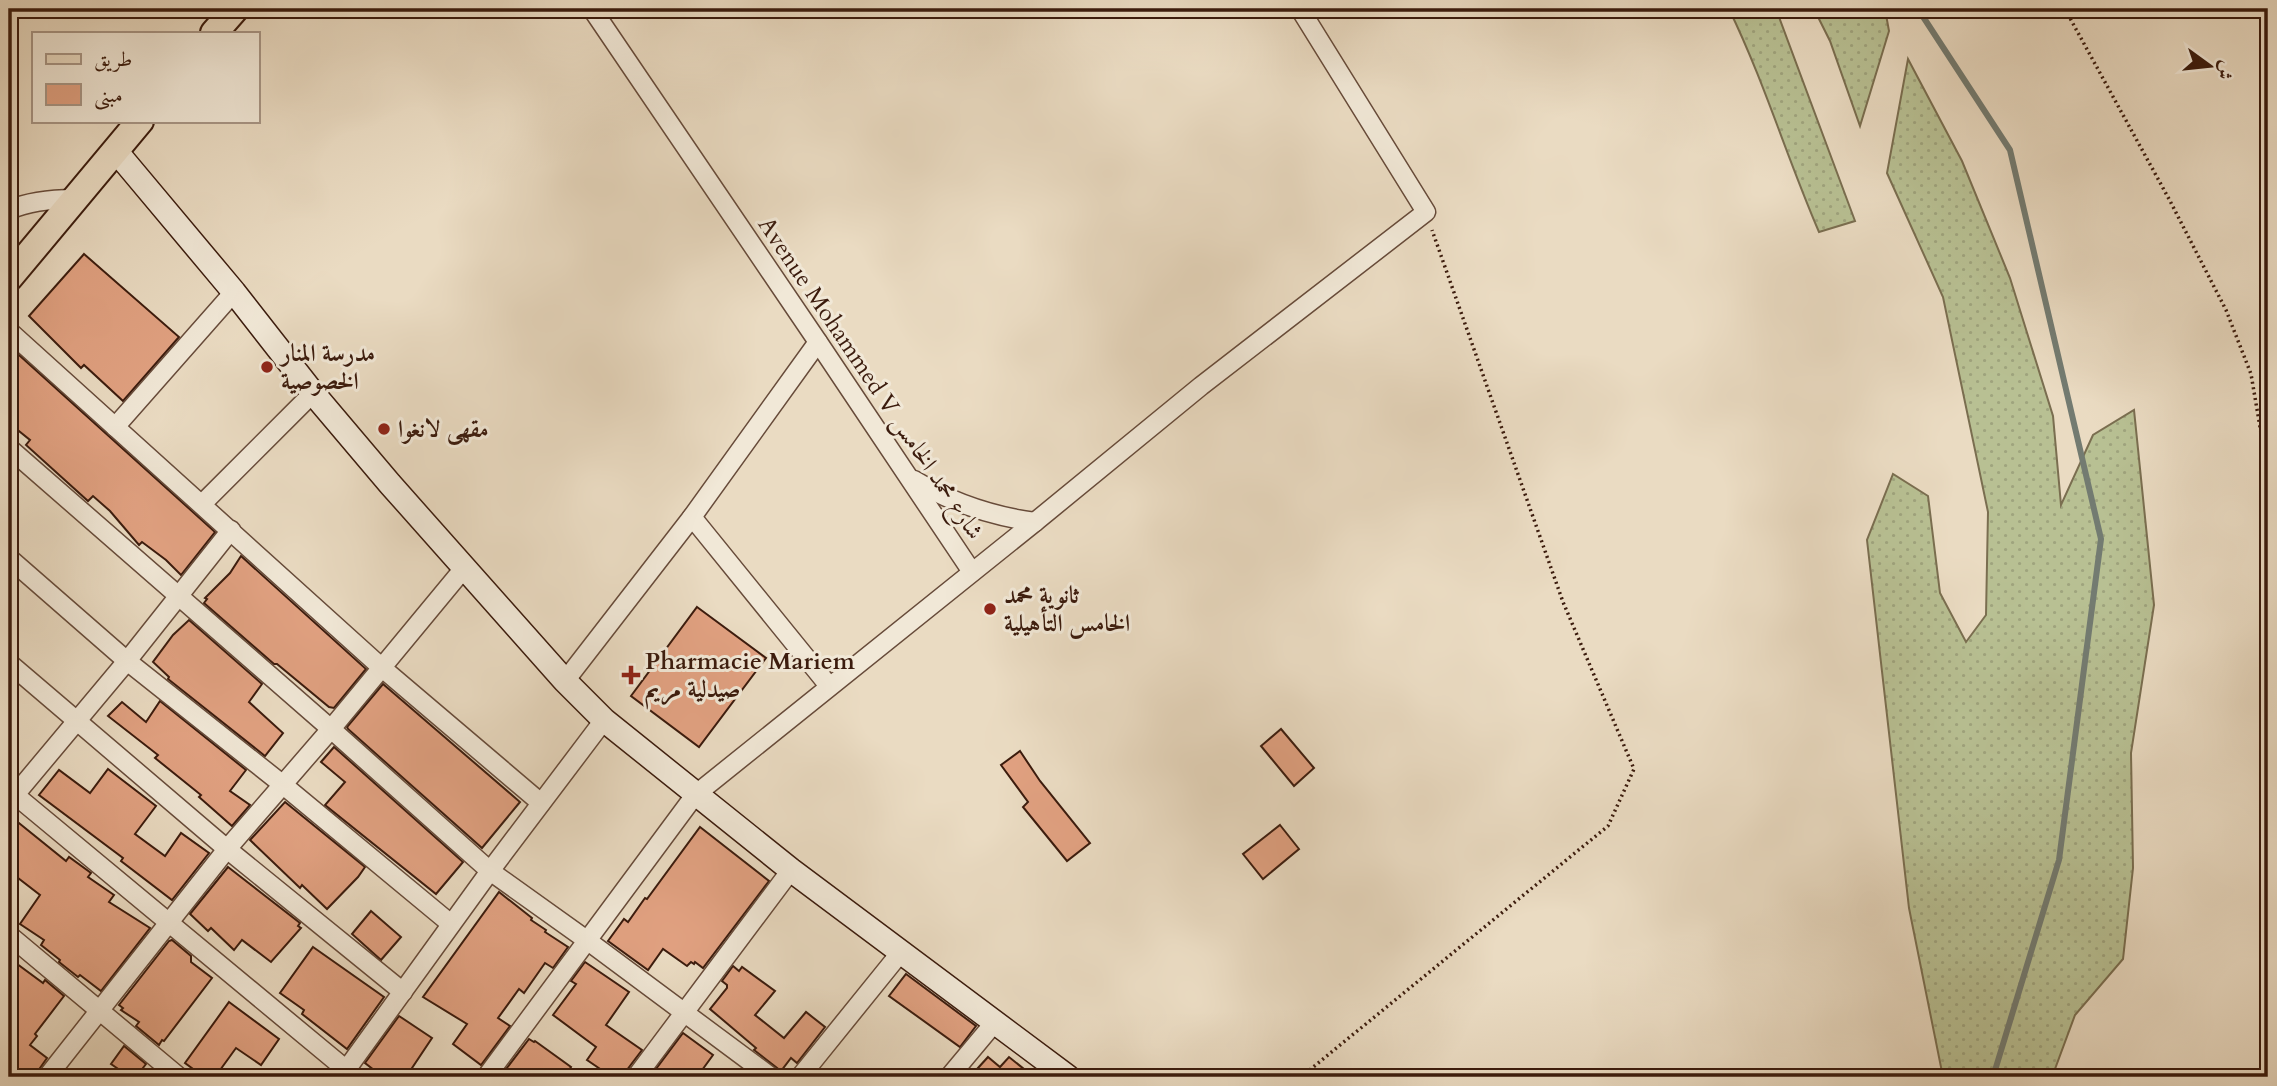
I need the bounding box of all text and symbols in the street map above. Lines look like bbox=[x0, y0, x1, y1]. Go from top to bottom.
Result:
legend bbox=[32, 32, 259, 122]
north arrow bbox=[2176, 32, 2246, 102]
text: طريق bbox=[94, 45, 132, 74]
text: ش bbox=[2210, 58, 2240, 83]
text: مبنى bbox=[94, 81, 123, 110]
street label: Avenue Mohammed V شارع محمد الخامس bbox=[747, 210, 991, 548]
place label: مدرسة المنار الخصوصية bbox=[278, 337, 375, 398]
marker: مدرسة المنار الخصوصية bbox=[259, 359, 275, 375]
place label: مقهى لانغوا bbox=[398, 413, 489, 446]
marker: مقهى لانغوا bbox=[376, 421, 392, 437]
place label: ثانوية محمد الخامس التأهيلية bbox=[1004, 579, 1130, 640]
marker: ثانوية محمد الخامس التأهيلية bbox=[982, 601, 998, 617]
place label: Pharmacie Mariem صيدلية مريم bbox=[645, 645, 856, 710]
marker: Pharmacie Mariem صيدلية مريم bbox=[623, 667, 639, 683]

